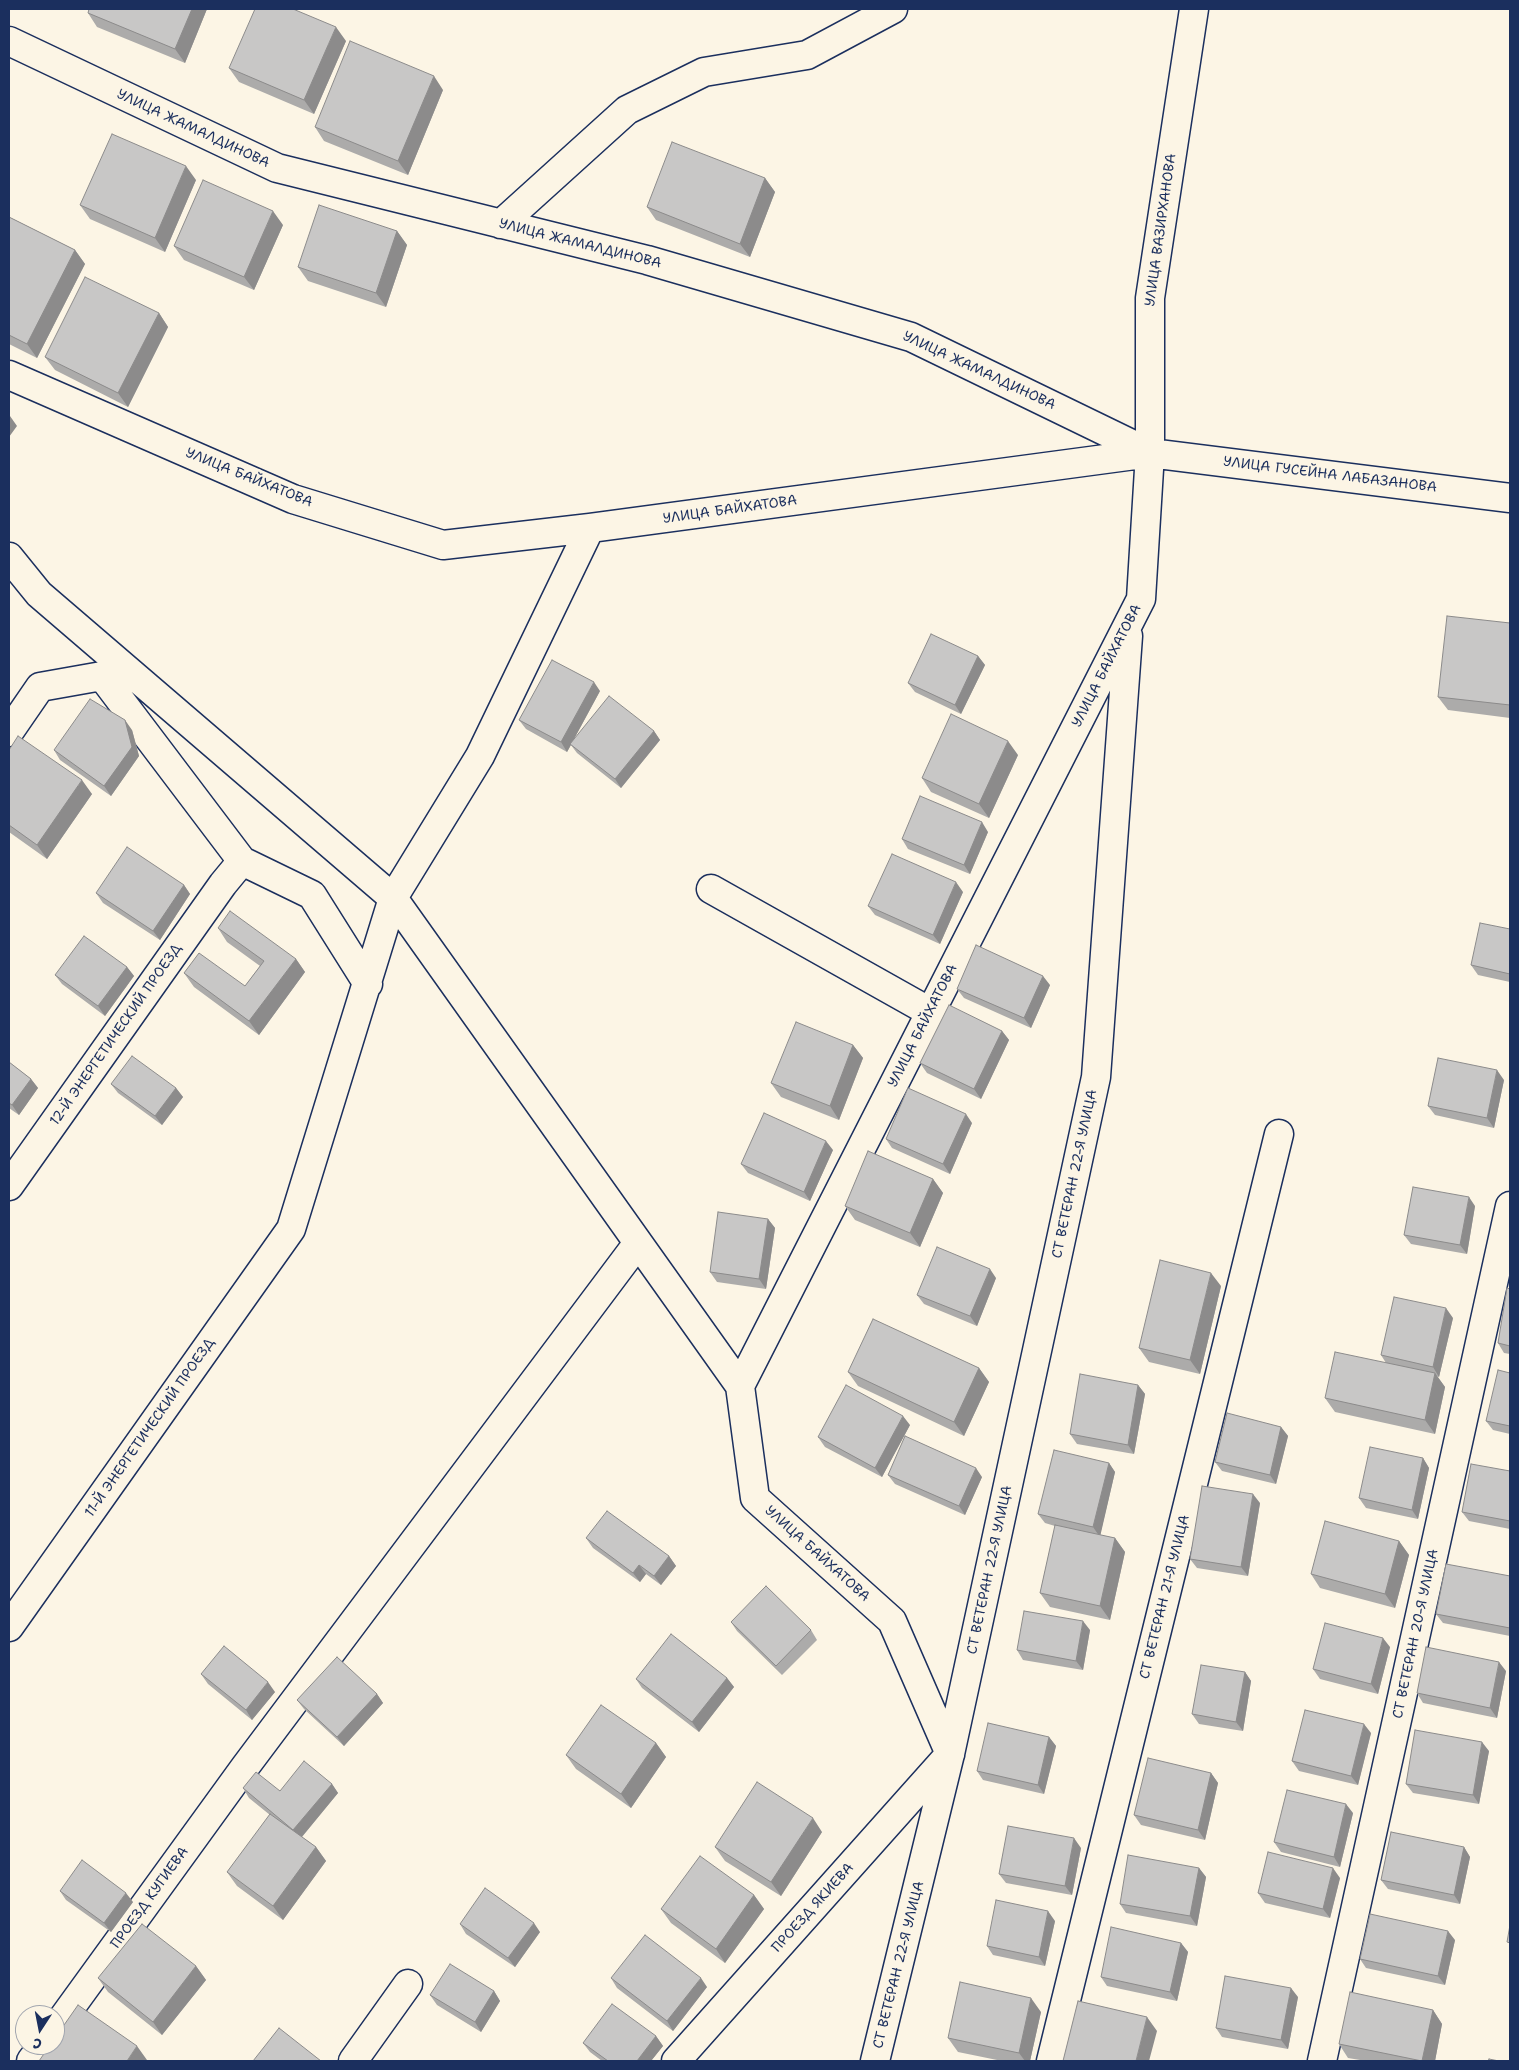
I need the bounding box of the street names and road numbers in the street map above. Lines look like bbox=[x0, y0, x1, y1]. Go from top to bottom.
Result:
street label: УЛИЦА ЖАМАЛДИНОВА bbox=[114, 86, 272, 172]
street label: УЛИЦА ВАЗИРХАНОВА bbox=[1142, 152, 1180, 308]
street label: УЛИЦА ЖАМАЛДИНОВА bbox=[497, 216, 663, 272]
street label: УЛИЦА ЖАМАЛДИНОВА bbox=[900, 328, 1058, 414]
street label: УЛИЦА БАЙХАТОВА bbox=[183, 445, 315, 511]
street label: УЛИЦА ГУСЕЙНА ЛАБАЗАНОВА bbox=[1222, 454, 1438, 496]
street label: УЛИЦА БАЙХАТОВА bbox=[662, 492, 798, 528]
street label: УЛИЦА БАЙХАТОВА bbox=[1069, 602, 1145, 730]
street label: 12-Й ЭНЕРГЕТИЧЕСКИЙ ПРОЕЗД bbox=[47, 941, 185, 1129]
street label: УЛИЦА БАЙХАТОВА bbox=[885, 962, 961, 1090]
street label: СТ ВЕТЕРАН 22-Я УЛИЦА bbox=[1049, 1088, 1101, 1260]
street label: 11-Й ЭНЕРГЕТИЧЕСКИЙ ПРОЕЗД bbox=[82, 1335, 218, 1521]
street label: СТ ВЕТЕРАН 22-Я УЛИЦА bbox=[964, 1484, 1016, 1656]
street label: УЛИЦА БАЙХАТОВА bbox=[761, 1502, 873, 1606]
street label: СТ ВЕТЕРАН 21-Я УЛИЦА bbox=[1136, 1513, 1194, 1681]
street label: СТ ВЕТЕРАН 20-Я УЛИЦА bbox=[1390, 1548, 1442, 1720]
street label: ПРОЕЗД КУГИЕВА bbox=[108, 1844, 192, 1952]
street label: ПРОЕЗД ЯКИЕВА bbox=[769, 1860, 857, 1956]
street label: СТ ВЕТЕРАН 22-Я УЛИЦА bbox=[870, 1880, 928, 2050]

